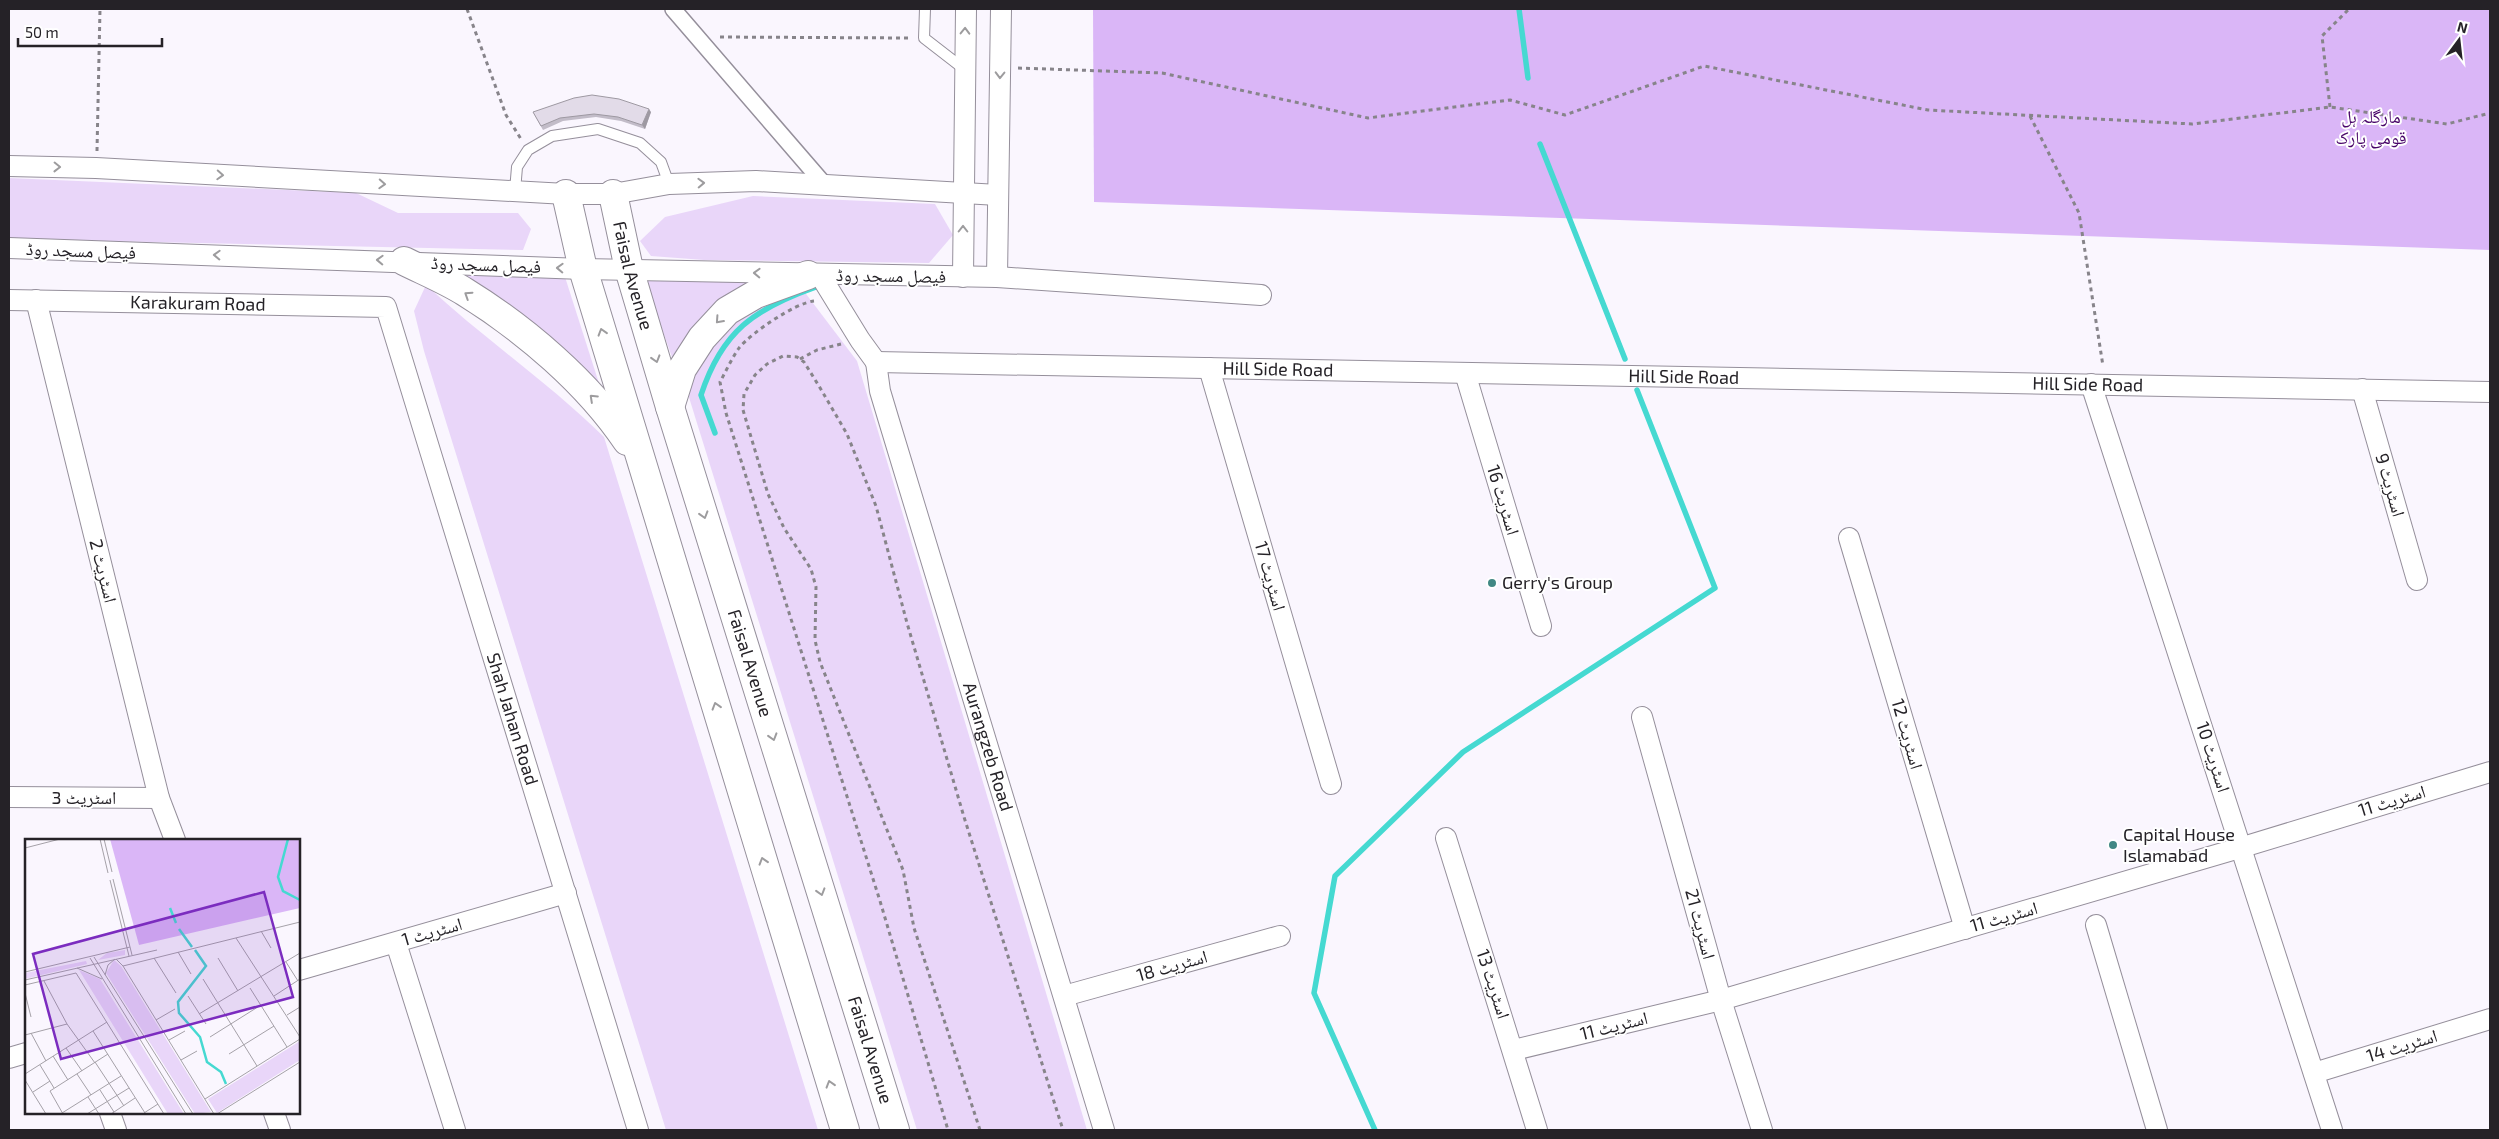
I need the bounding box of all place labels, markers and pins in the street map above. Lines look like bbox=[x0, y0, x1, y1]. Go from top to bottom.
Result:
place label: Gerry's Group bbox=[1502, 571, 1613, 593]
marker: Gerry's Group bbox=[1486, 577, 1498, 589]
place label: Capital House Islamabad bbox=[2123, 823, 2235, 866]
marker: Capital House Islamabad bbox=[2107, 839, 2119, 851]

